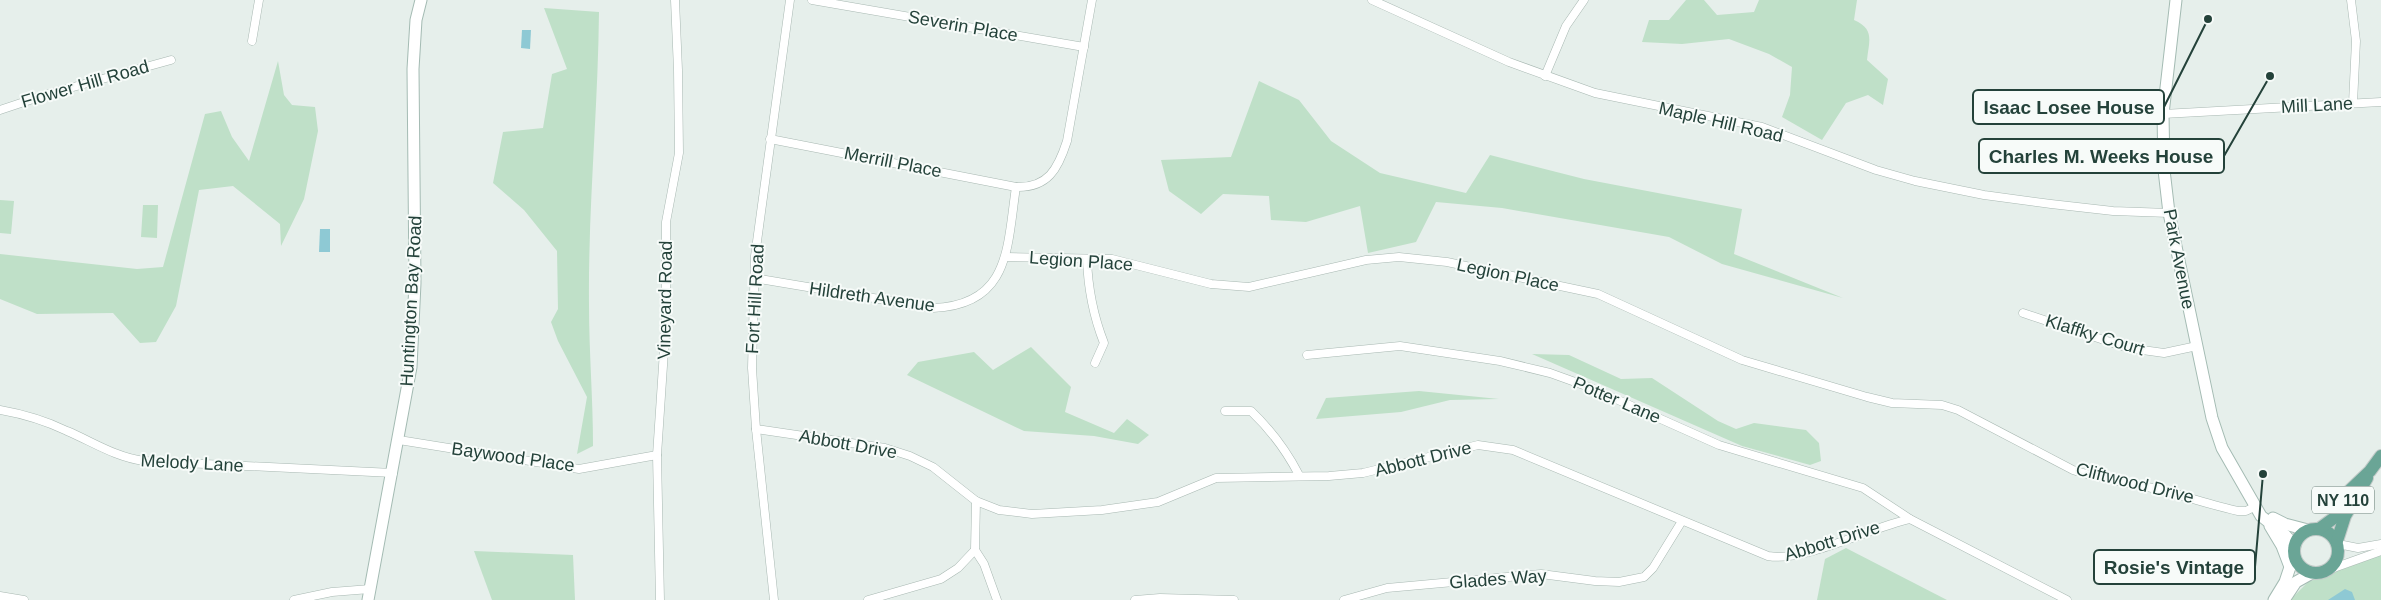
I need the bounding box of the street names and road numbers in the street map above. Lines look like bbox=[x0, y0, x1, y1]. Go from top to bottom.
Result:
street label: Severin Place bbox=[907, 7, 1019, 45]
street label: Flower Hill Road bbox=[19, 56, 151, 112]
street label: Mill Lane bbox=[2281, 93, 2353, 117]
street label: Maple Hill Road bbox=[1657, 98, 1785, 146]
street label: Merrill Place bbox=[842, 143, 944, 181]
street label: Park Avenue bbox=[2159, 207, 2199, 311]
street label: Huntington Bay Road bbox=[397, 215, 425, 387]
street label: Vineyard Road bbox=[654, 240, 676, 360]
street label: Fort Hill Road bbox=[742, 244, 768, 354]
street label: Legion Place bbox=[1028, 247, 1134, 275]
street label: Legion Place bbox=[1455, 254, 1561, 296]
street label: Hildreth Avenue bbox=[808, 278, 936, 316]
street label: Klaffky Court bbox=[2043, 310, 2147, 360]
street label: Potter Lane bbox=[1570, 373, 1664, 427]
street label: Abbott Drive bbox=[797, 426, 899, 462]
street label: Abbott Drive bbox=[1373, 437, 1473, 481]
street label: Baywood Place bbox=[450, 438, 576, 476]
street label: Melody Lane bbox=[140, 450, 244, 476]
street label: Cliftwood Drive bbox=[2074, 459, 2196, 507]
road number: NY 110 bbox=[2312, 486, 2374, 514]
street label: Abbott Drive bbox=[1782, 517, 1882, 565]
street label: Glades Way bbox=[1449, 566, 1547, 592]

